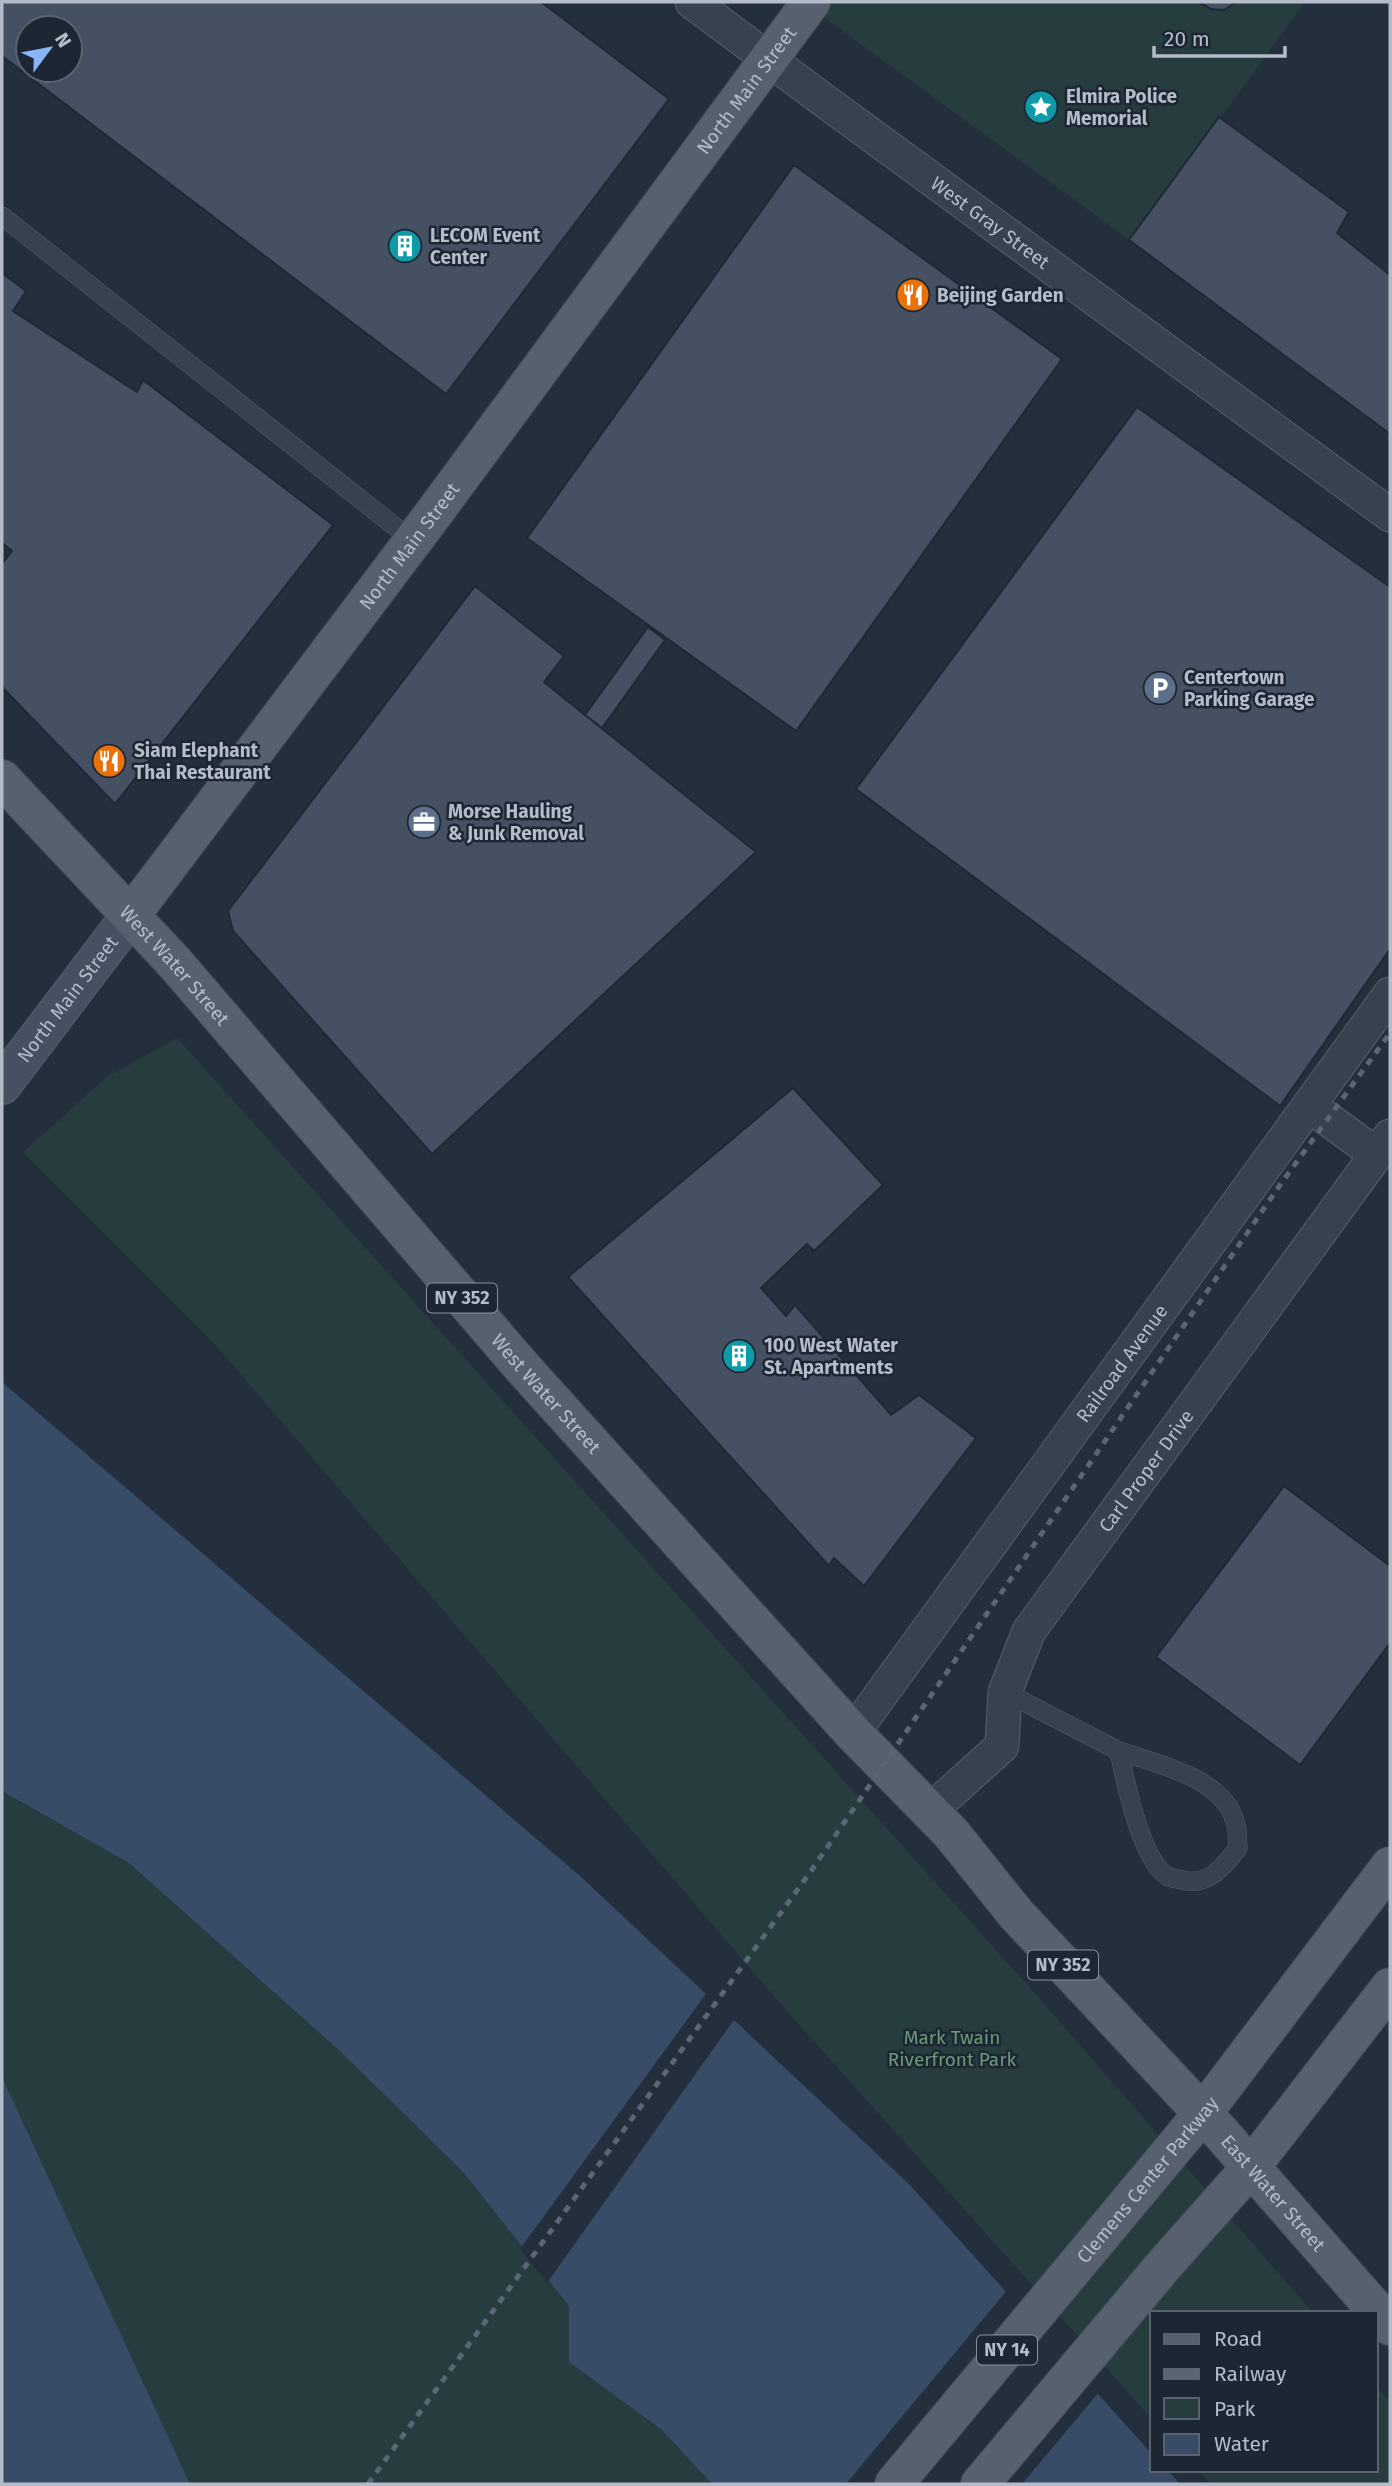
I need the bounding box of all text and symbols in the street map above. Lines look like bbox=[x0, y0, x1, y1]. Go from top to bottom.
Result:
north arrow bbox=[14, 14, 84, 84]
scale bar bbox=[1154, 14, 1285, 58]
street label: North Main Street bbox=[691, 22, 801, 158]
text: 20 m bbox=[1164, 26, 1210, 52]
text: N bbox=[50, 29, 76, 52]
place label: Elmira Police Memorial bbox=[1066, 85, 1177, 130]
place icon: Elmira Police Memorial bbox=[1022, 88, 1060, 126]
street label: West Gray Street bbox=[927, 171, 1054, 273]
place label: LECOM Event Center bbox=[430, 224, 541, 269]
building icon: LECOM Event Center bbox=[386, 227, 424, 265]
restaurant icon: Beijing Garden bbox=[894, 276, 932, 314]
place label: Beijing Garden bbox=[937, 284, 1064, 307]
street label: North Main Street bbox=[354, 478, 464, 614]
place label: Centertown Parking Garage bbox=[1184, 666, 1315, 711]
parking icon: Centertown Parking Garage bbox=[1141, 669, 1179, 707]
place label: Siam Elephant Thai Restaurant bbox=[134, 739, 271, 784]
restaurant icon: Siam Elephant Thai Restaurant bbox=[90, 742, 128, 780]
place label: Morse Hauling & Junk Removal bbox=[448, 800, 584, 845]
office icon: Morse Hauling & Junk Removal bbox=[405, 803, 443, 841]
street label: West Water Street bbox=[115, 900, 235, 1030]
street label: North Main Street bbox=[12, 931, 123, 1067]
road number: NY 352 bbox=[427, 1283, 497, 1312]
street label: Railroad Avenue bbox=[1071, 1300, 1172, 1427]
street label: West Water Street bbox=[487, 1329, 606, 1458]
place label: 100 West Water St. Apartments bbox=[764, 1334, 898, 1379]
building icon: 100 West Water St. Apartments bbox=[720, 1337, 758, 1375]
street label: Carl Proper Drive bbox=[1094, 1405, 1198, 1536]
road number: NY 352 bbox=[1028, 1951, 1098, 1980]
park label: Mark Twain Riverfront Park bbox=[888, 2026, 1016, 2071]
street label: Clemens Center Parkway bbox=[1072, 2091, 1223, 2268]
street label: East Water Street bbox=[1216, 2130, 1331, 2256]
legend bbox=[1150, 2311, 1378, 2472]
text: Road bbox=[1214, 2326, 1262, 2352]
road number: NY 14 bbox=[977, 2336, 1037, 2364]
text: Railway bbox=[1214, 2361, 1287, 2387]
text: Park bbox=[1214, 2396, 1256, 2422]
text: Water bbox=[1214, 2431, 1269, 2457]

